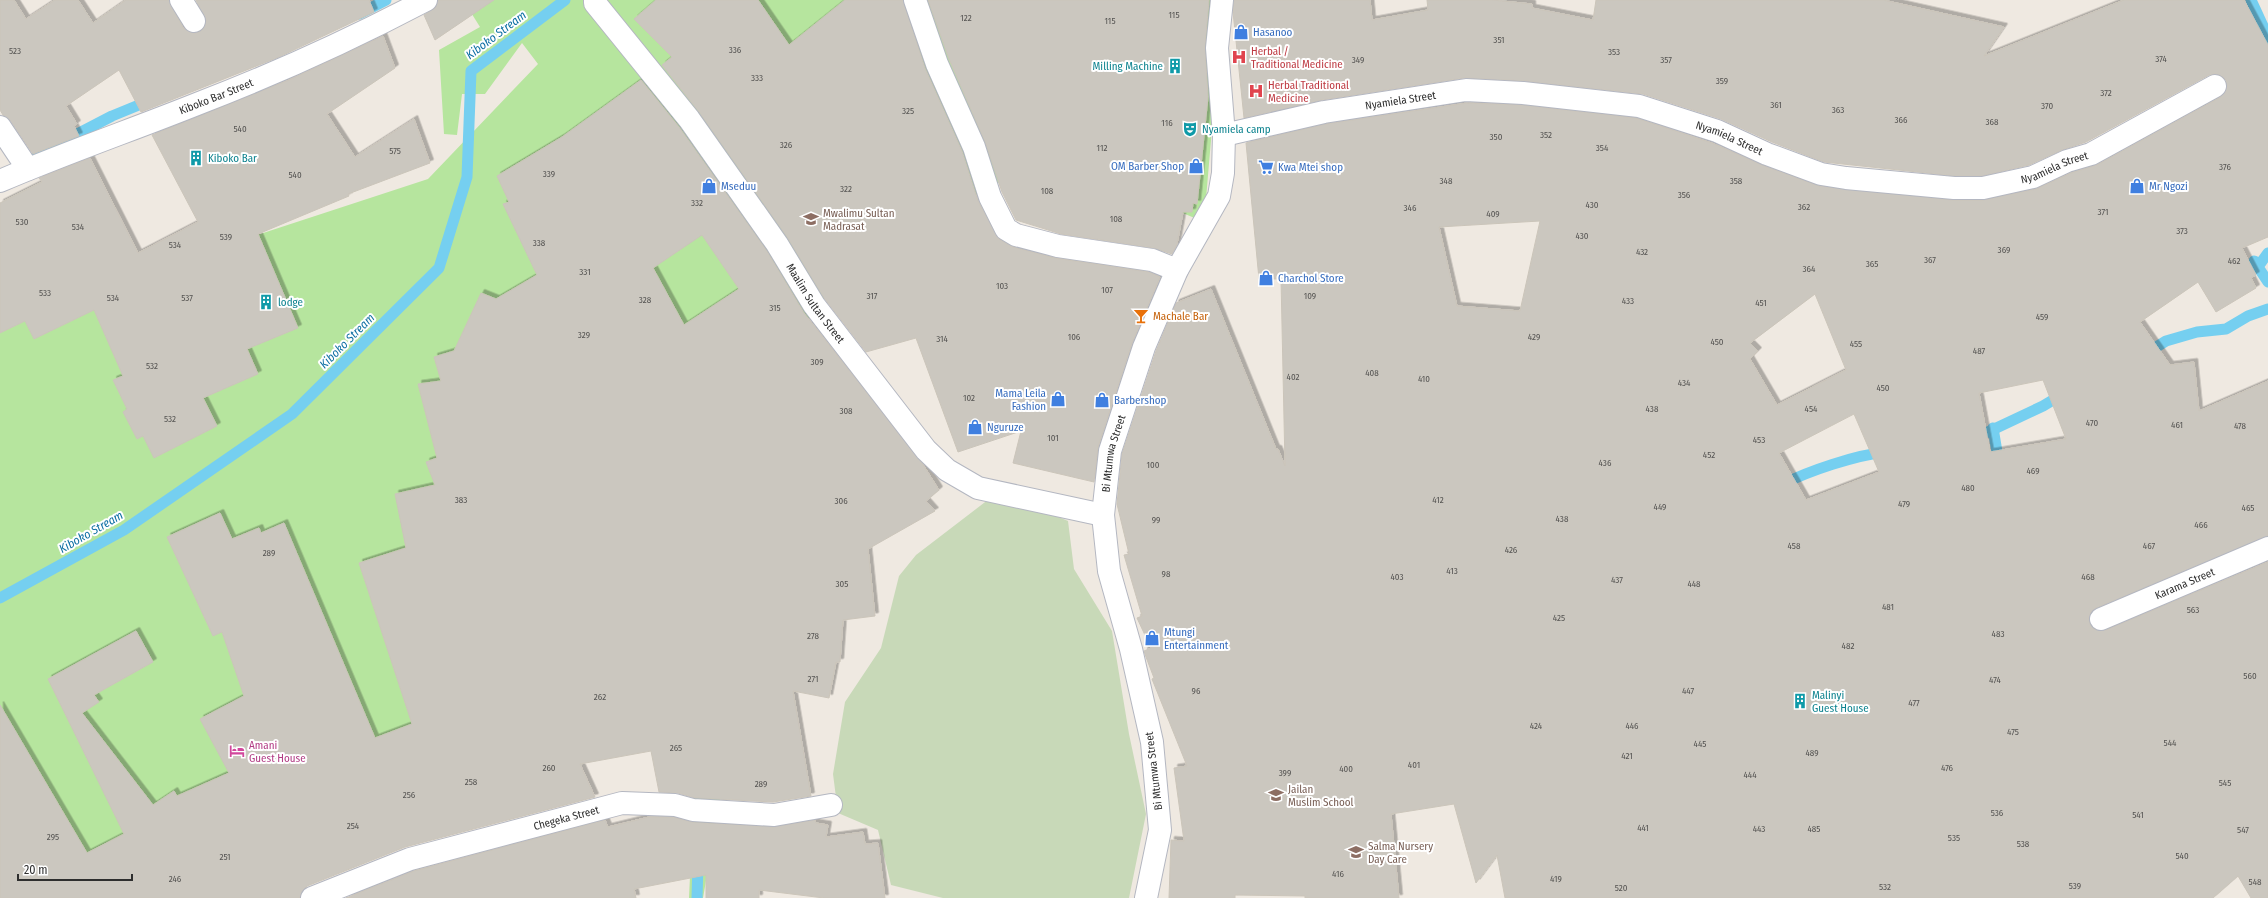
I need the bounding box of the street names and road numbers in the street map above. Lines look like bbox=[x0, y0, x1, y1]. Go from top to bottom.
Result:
street label: Kiboko Bar Street bbox=[177, 76, 255, 117]
street label: Nyamiela Street bbox=[1364, 88, 1437, 112]
street label: Nyamiela Street bbox=[1694, 118, 1765, 158]
street label: Nyamiela Street bbox=[2020, 149, 2090, 186]
street label: Maalim Sultan Street bbox=[784, 261, 848, 346]
street label: Bi Mtumwa Street bbox=[1099, 413, 1128, 493]
street label: Karama Street bbox=[2153, 565, 2217, 602]
street label: Bi Mtumwa Street bbox=[1143, 731, 1165, 811]
street label: Chegeka Street bbox=[532, 803, 601, 833]

